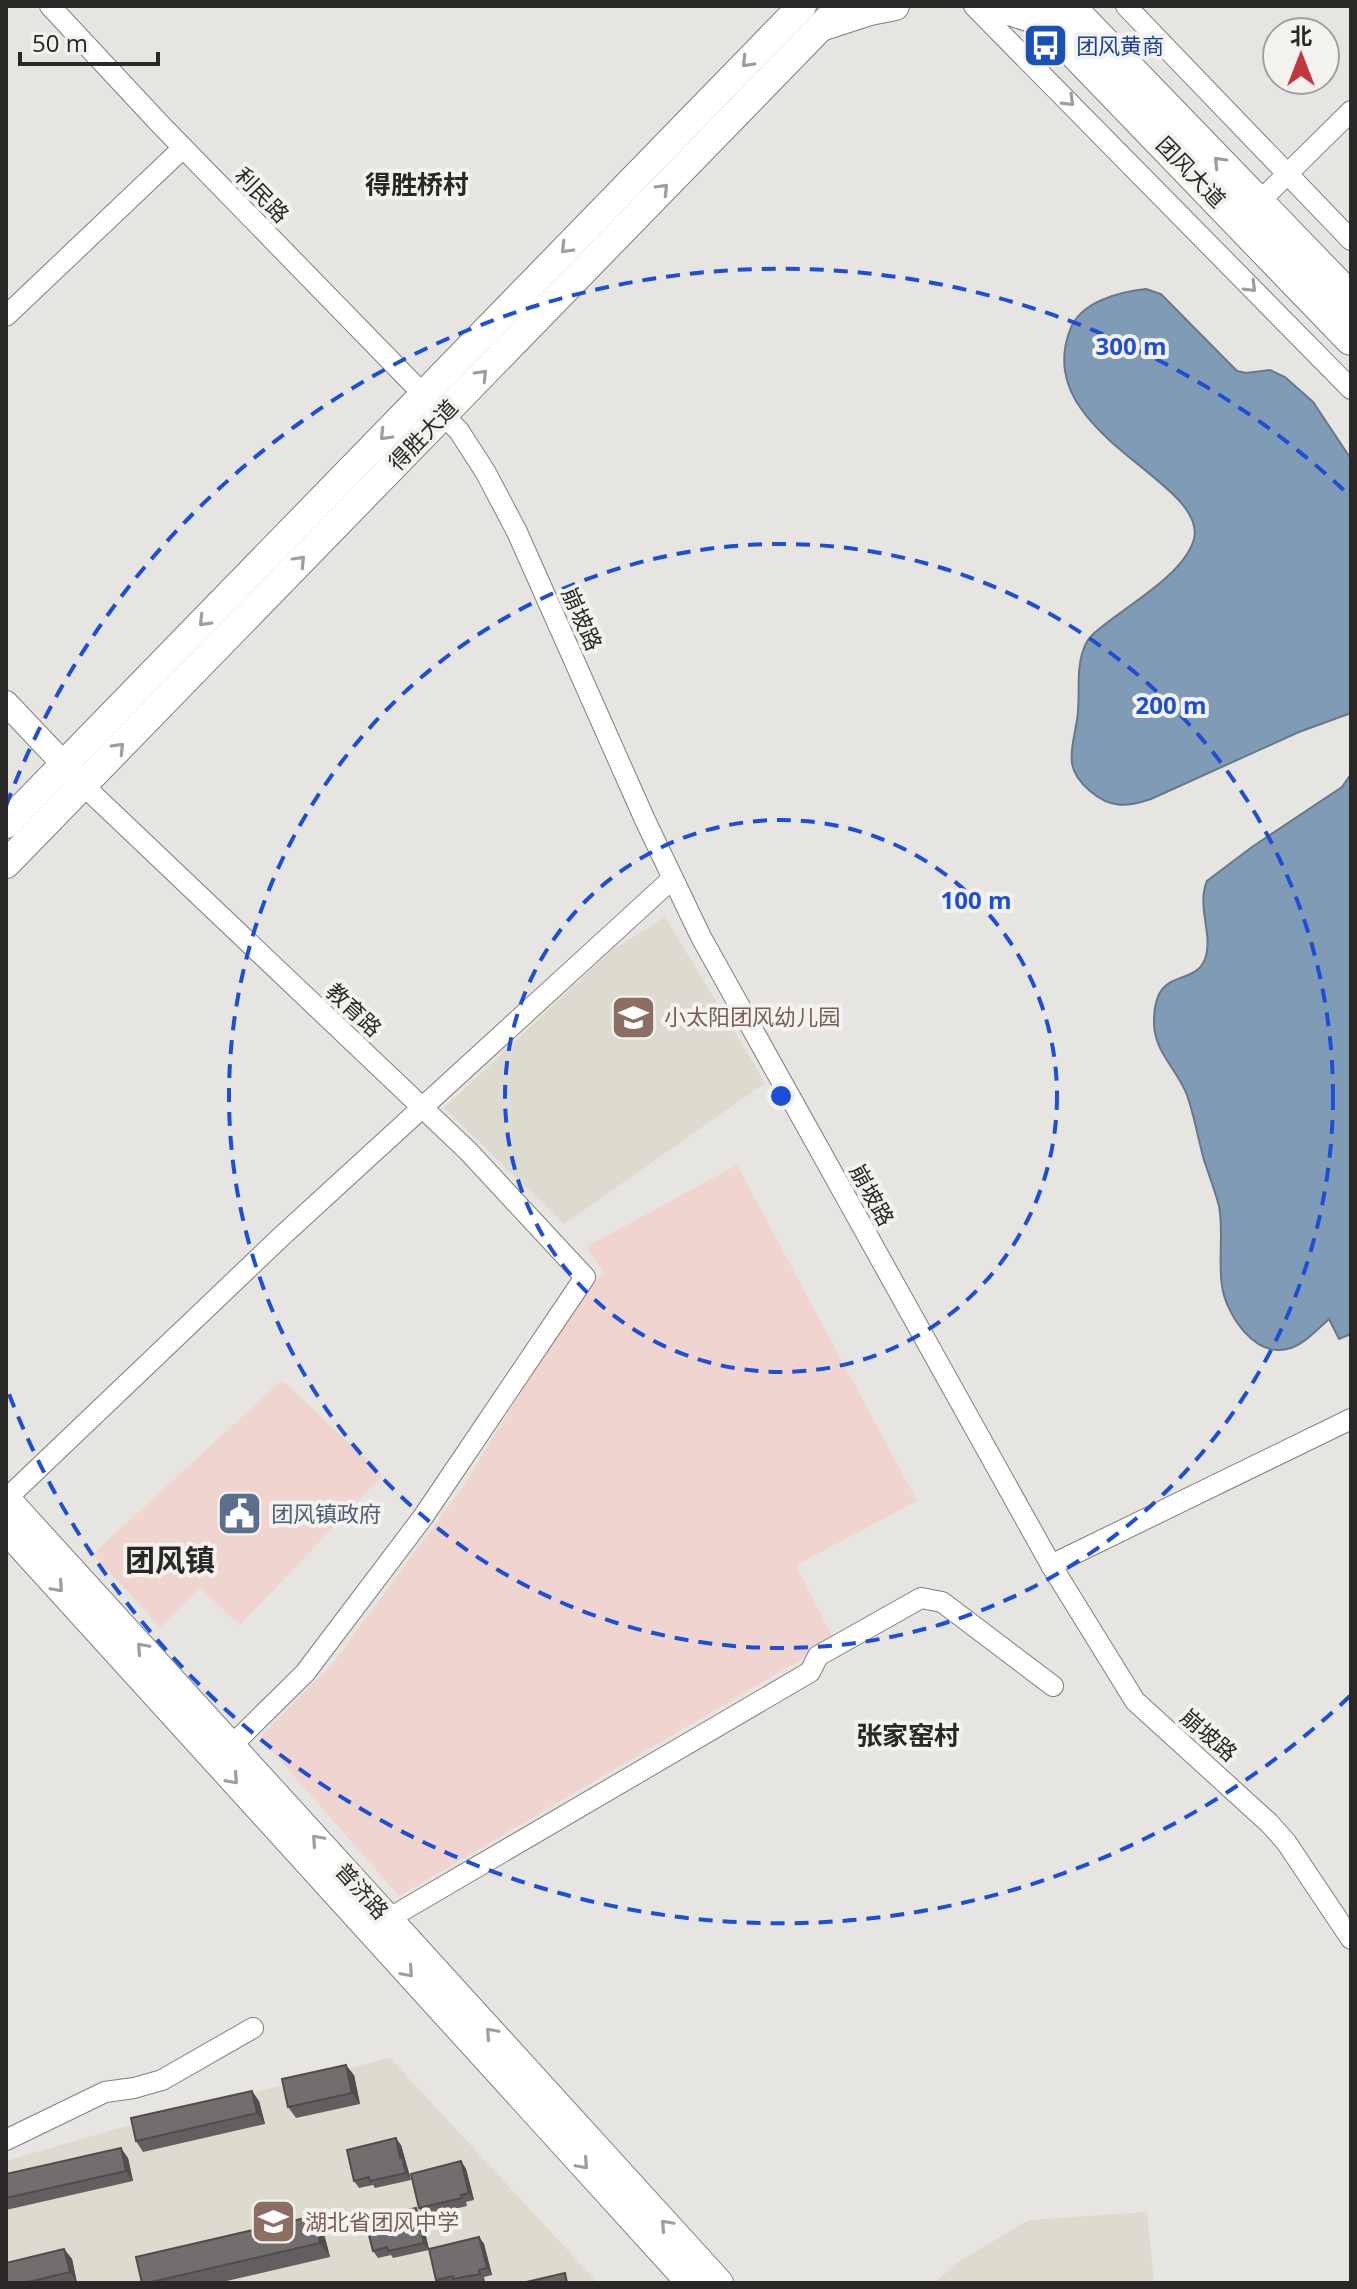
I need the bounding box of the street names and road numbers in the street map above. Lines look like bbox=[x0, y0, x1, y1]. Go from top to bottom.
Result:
street label: 团风大道 bbox=[1150, 129, 1233, 213]
street label: 利民路 bbox=[229, 160, 296, 228]
street label: 得胜大道 bbox=[381, 392, 464, 476]
street label: 崩坡路 bbox=[556, 582, 610, 655]
street label: 教育路 bbox=[320, 976, 389, 1043]
street label: 崩坡路 bbox=[844, 1158, 902, 1231]
street label: 崩坡路 bbox=[1175, 1701, 1244, 1767]
street label: 普济路 bbox=[330, 1856, 396, 1925]

